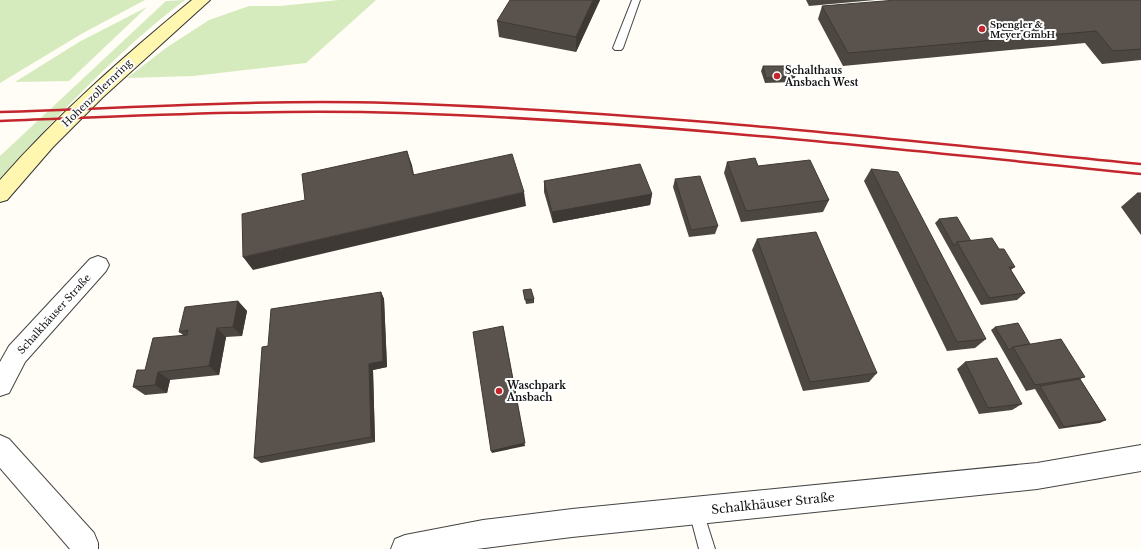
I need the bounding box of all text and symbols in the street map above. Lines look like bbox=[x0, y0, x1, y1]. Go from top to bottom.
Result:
place label: Spengler & Meyer GmbH bbox=[990, 19, 1056, 40]
marker: Spengler & Meyer GmbH bbox=[977, 24, 987, 34]
street label: Hohenzollernring bbox=[59, 56, 135, 130]
place label: Schalthaus Ansbach West bbox=[784, 64, 859, 89]
marker: Schalthaus Ansbach West bbox=[772, 71, 782, 81]
street label: Schalkhäuser Straße bbox=[15, 271, 94, 357]
place label: Waschpark Ansbach bbox=[506, 379, 566, 404]
marker: Waschpark Ansbach bbox=[494, 386, 504, 396]
street label: Schalkhäuser Straße bbox=[710, 489, 836, 517]

